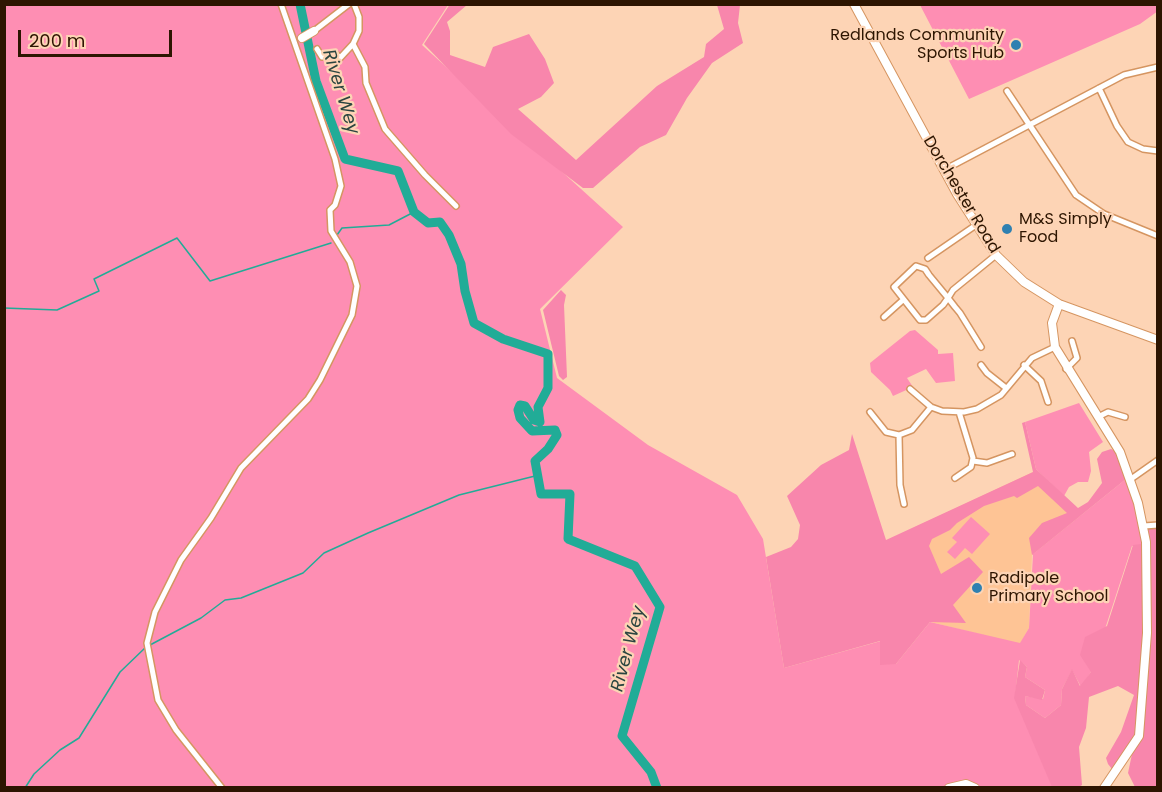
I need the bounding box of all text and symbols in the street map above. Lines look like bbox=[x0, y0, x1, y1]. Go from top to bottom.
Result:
scale bar bbox=[21, 18, 176, 56]
place label: Redlands Community Sports Hub bbox=[830, 26, 1004, 64]
text: 200 m bbox=[29, 28, 85, 53]
marker: Redlands Community Sports Hub bbox=[1009, 38, 1023, 52]
water label: River Wey bbox=[317, 47, 363, 137]
street label: Dorchester Road bbox=[918, 133, 1004, 257]
place label: M&S Simply Food bbox=[1019, 210, 1112, 248]
marker: M&S Simply Food bbox=[1000, 222, 1014, 236]
place label: Radipole Primary School bbox=[989, 569, 1108, 607]
marker: Radipole Primary School bbox=[970, 581, 984, 595]
water label: River Wey bbox=[607, 604, 651, 694]

